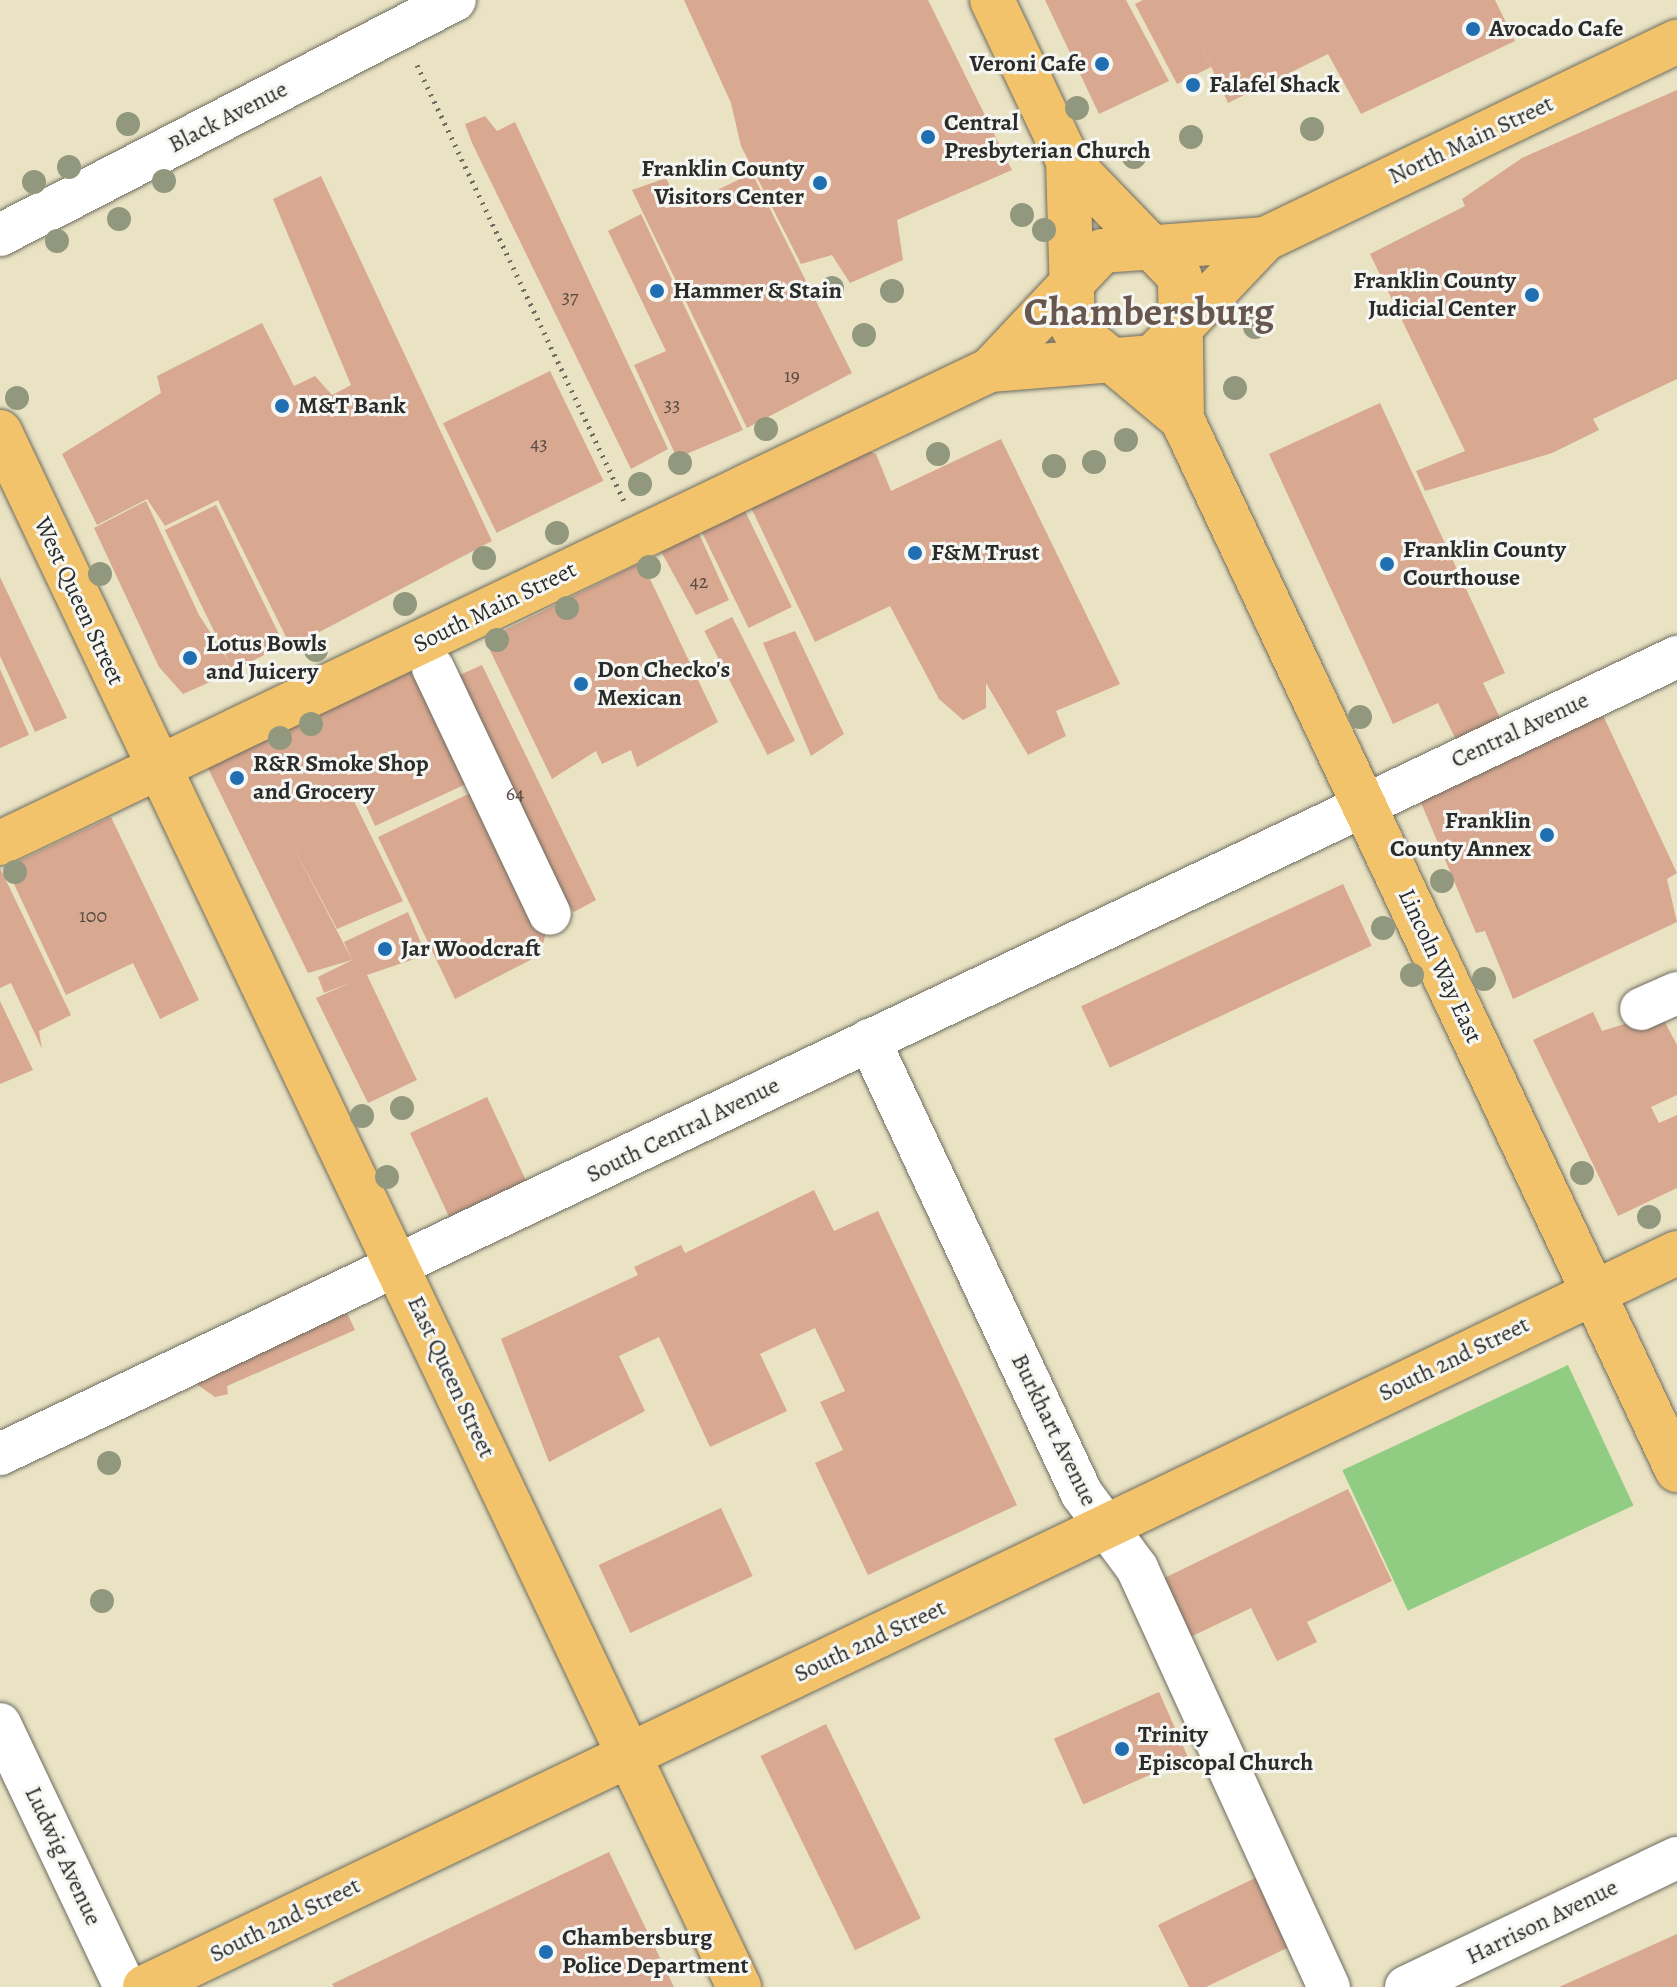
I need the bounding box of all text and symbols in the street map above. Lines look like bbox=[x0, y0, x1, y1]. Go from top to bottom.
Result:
place label: Avocado Cafe bbox=[1489, 15, 1623, 43]
marker: Avocado Cafe bbox=[1464, 20, 1482, 38]
place label: Veroni Cafe bbox=[969, 50, 1086, 78]
marker: Veroni Cafe bbox=[1093, 55, 1111, 73]
place label: Falafel Shack bbox=[1209, 71, 1340, 99]
street label: Black Avenue bbox=[164, 75, 292, 159]
marker: Falafel Shack bbox=[1184, 76, 1202, 94]
street label: North Main Street bbox=[1384, 89, 1558, 191]
place label: Central Presbyterian Church bbox=[944, 109, 1151, 165]
marker: Central Presbyterian Church bbox=[919, 128, 937, 146]
place label: Franklin County Visitors Center bbox=[641, 155, 804, 211]
marker: Franklin County Visitors Center bbox=[811, 174, 829, 192]
place label: Franklin County Judicial Center bbox=[1353, 267, 1516, 323]
place label: Hammer & Stain bbox=[673, 277, 842, 305]
marker: Hammer & Stain bbox=[648, 282, 666, 300]
house number: 37 bbox=[562, 284, 578, 308]
marker: Franklin County Judicial Center bbox=[1523, 286, 1541, 304]
district label: Chambersburg bbox=[1024, 288, 1274, 336]
house number: 19 bbox=[784, 363, 800, 387]
place label: M&T Bank bbox=[298, 392, 406, 420]
house number: 33 bbox=[664, 392, 680, 416]
marker: M&T Bank bbox=[273, 397, 291, 415]
house number: 43 bbox=[530, 431, 548, 455]
street label: West Queen Street bbox=[28, 513, 130, 689]
place label: Franklin County Courthouse bbox=[1403, 536, 1566, 592]
place label: F&M Trust bbox=[931, 539, 1039, 567]
marker: F&M Trust bbox=[906, 544, 924, 562]
street label: South Main Street bbox=[409, 555, 581, 659]
marker: Franklin County Courthouse bbox=[1378, 555, 1396, 573]
house number: 42 bbox=[690, 569, 708, 593]
place label: Lotus Bowls and Juicery bbox=[206, 630, 327, 686]
marker: Lotus Bowls and Juicery bbox=[181, 649, 199, 667]
place label: Don Checko's Mexican bbox=[597, 656, 730, 712]
marker: Don Checko's Mexican bbox=[572, 675, 590, 693]
street label: Central Avenue bbox=[1447, 686, 1593, 774]
place label: R&R Smoke Shop and Grocery bbox=[253, 750, 429, 806]
marker: R&R Smoke Shop and Grocery bbox=[228, 769, 246, 787]
house number: 64 bbox=[506, 781, 524, 805]
place label: Franklin County Annex bbox=[1390, 807, 1531, 863]
marker: Franklin County Annex bbox=[1538, 826, 1556, 844]
street label: Lincoln Way East bbox=[1392, 884, 1488, 1048]
house number: 100 bbox=[79, 903, 107, 927]
place label: Jar Woodcraft bbox=[401, 935, 541, 963]
marker: Jar Woodcraft bbox=[376, 940, 394, 958]
street label: South Central Avenue bbox=[582, 1071, 784, 1189]
street label: East Queen Street bbox=[401, 1291, 501, 1463]
street label: South 2nd Street bbox=[1374, 1310, 1534, 1408]
street label: Burkhart Avenue bbox=[1005, 1349, 1103, 1511]
street label: South 2nd Street bbox=[790, 1593, 950, 1689]
place label: Trinity Episcopal Church bbox=[1138, 1721, 1313, 1777]
marker: Trinity Episcopal Church bbox=[1113, 1740, 1131, 1758]
street label: Ludwig Avenue bbox=[18, 1782, 108, 1930]
street label: South 2nd Street bbox=[205, 1871, 365, 1969]
street label: Harrison Avenue bbox=[1462, 1873, 1622, 1971]
place label: Chambersburg Police Department bbox=[562, 1924, 749, 1980]
marker: Chambersburg Police Department bbox=[537, 1943, 555, 1961]

